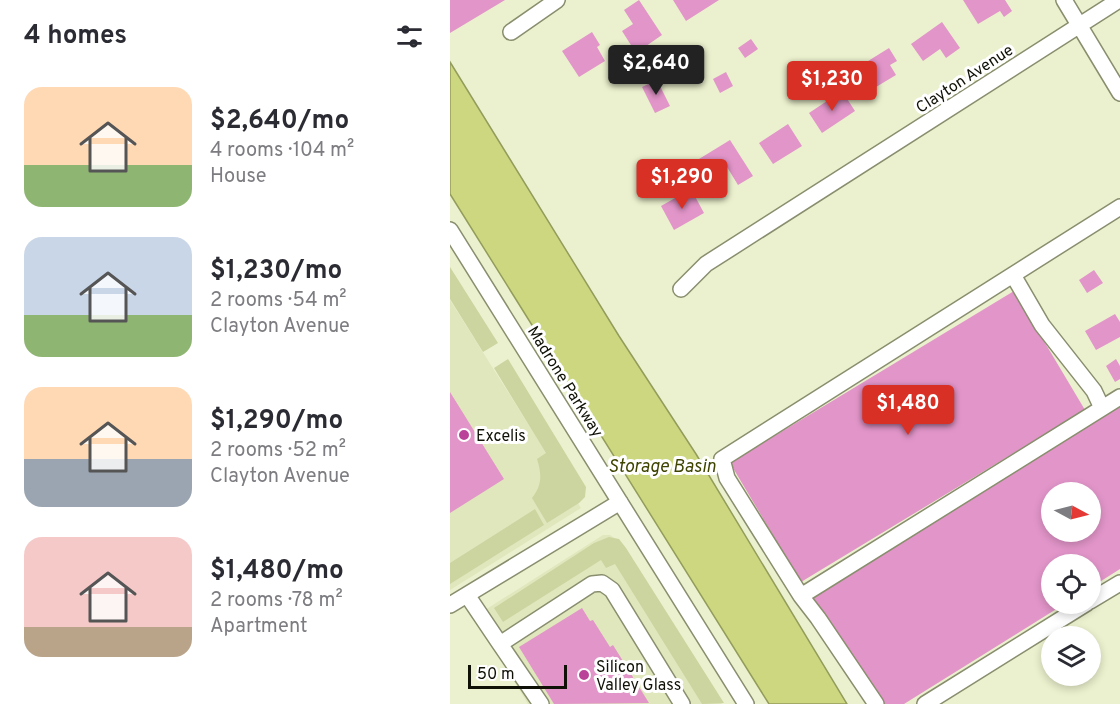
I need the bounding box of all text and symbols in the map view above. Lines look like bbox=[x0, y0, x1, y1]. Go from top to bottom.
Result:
text: 4 homes bbox=[24, 20, 127, 53]
icon: filters bbox=[393, 20, 426, 53]
street label: Clayton Avenue bbox=[913, 41, 1017, 119]
pin: $2,640 bbox=[607, 45, 705, 96]
text: $2,640 bbox=[622, 51, 690, 77]
pin: $1,230 bbox=[783, 61, 881, 112]
text: $1,230 bbox=[801, 67, 863, 93]
text: $2,640/mo bbox=[210, 105, 349, 138]
icon: home bbox=[72, 111, 144, 183]
text: 4 rooms · 104 m² bbox=[210, 138, 354, 164]
pin: $1,290 bbox=[633, 159, 731, 210]
text: House bbox=[210, 164, 266, 190]
text: $1,290 bbox=[651, 165, 714, 191]
text: $1,230/mo bbox=[210, 255, 342, 288]
icon: home bbox=[72, 261, 144, 333]
text: 2 rooms · 54 m² bbox=[210, 288, 347, 314]
text: Clayton Avenue bbox=[210, 314, 350, 340]
street label: Madrone Parkway bbox=[522, 323, 606, 441]
pin: $1,480 bbox=[859, 385, 957, 436]
text: $1,480 bbox=[876, 391, 940, 417]
text: $1,290/mo bbox=[210, 405, 343, 438]
icon: home bbox=[72, 411, 144, 483]
place label: Excelis bbox=[476, 427, 526, 447]
marker: Excelis bbox=[457, 428, 471, 442]
text: 2 rooms · 52 m² bbox=[210, 438, 346, 464]
water label: Storage Basin bbox=[608, 456, 716, 479]
text: Clayton Avenue bbox=[210, 464, 350, 490]
north arrow bbox=[1041, 482, 1101, 542]
map controls bbox=[1041, 482, 1101, 686]
button: locate bbox=[1041, 554, 1101, 614]
text: $1,480/mo bbox=[210, 555, 344, 588]
icon: home bbox=[72, 561, 144, 633]
text: 2 rooms · 78 m² bbox=[210, 588, 343, 614]
text: Apartment bbox=[210, 614, 308, 640]
button: layers bbox=[1041, 626, 1101, 686]
place label: Silicon Valley Glass bbox=[596, 658, 681, 696]
scale bar bbox=[468, 662, 567, 690]
text: 50 m bbox=[477, 665, 515, 685]
marker: Silicon Valley Glass bbox=[577, 668, 591, 682]

